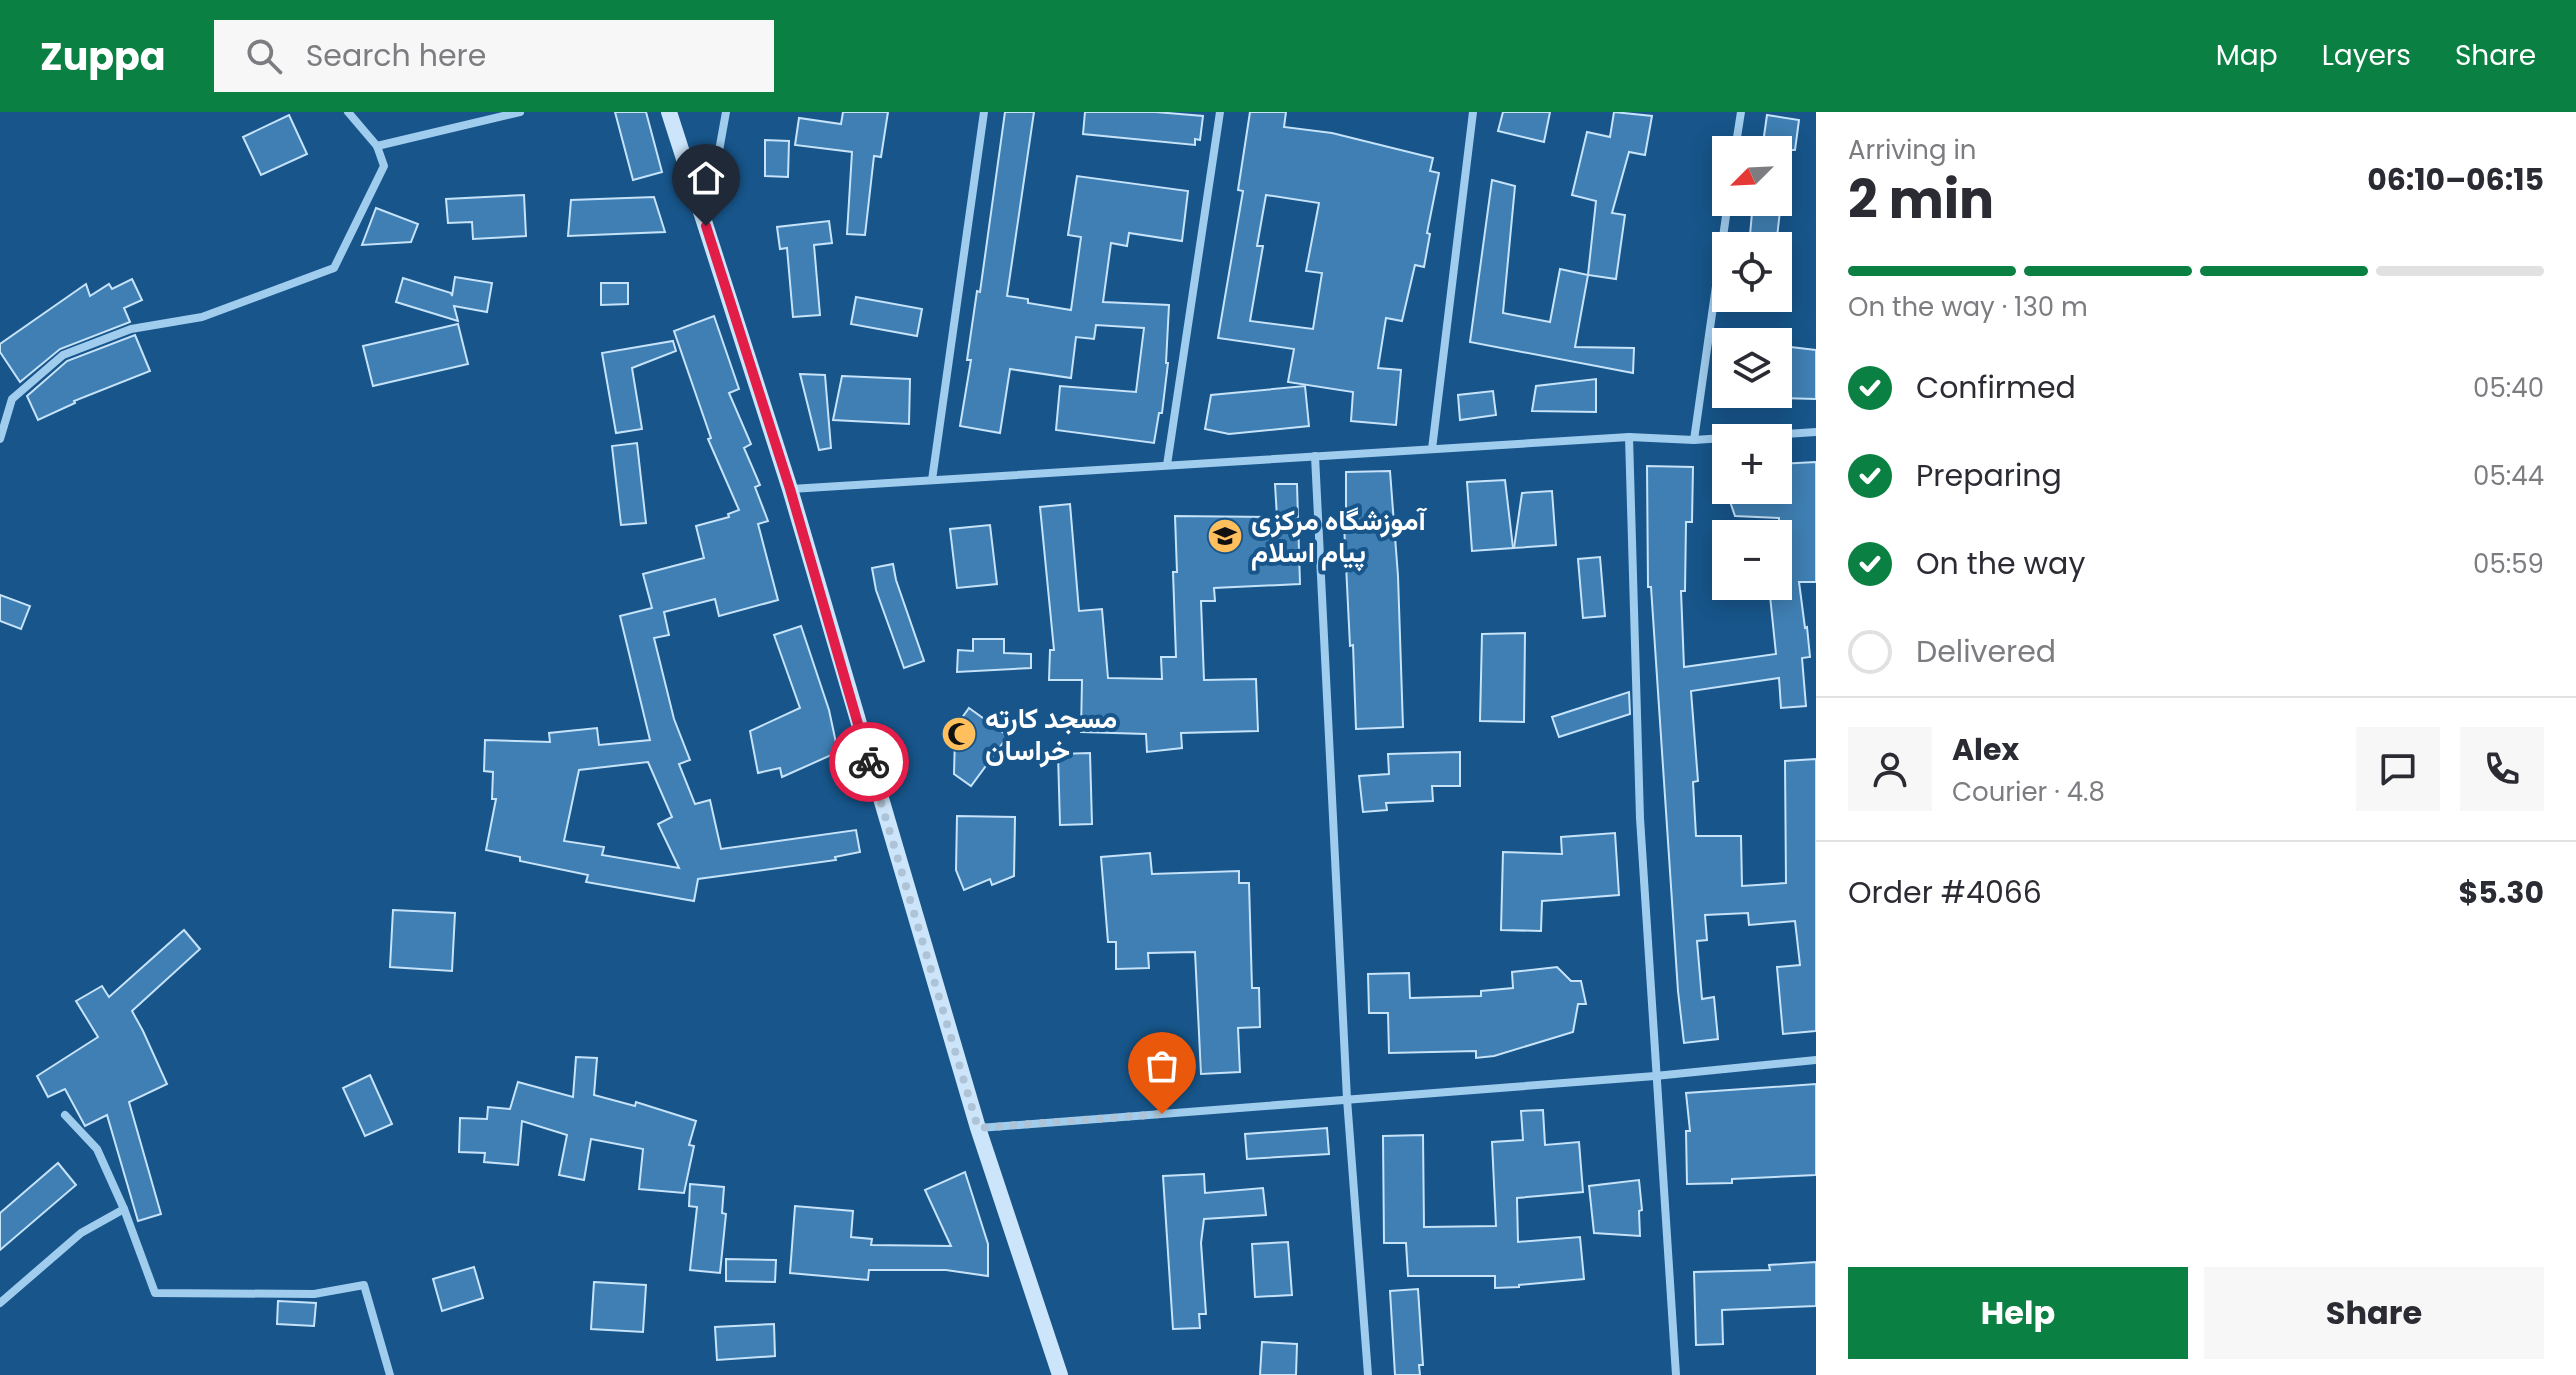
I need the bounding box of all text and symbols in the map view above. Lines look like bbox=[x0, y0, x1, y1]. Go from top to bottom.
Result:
search box bbox=[214, 20, 774, 92]
text: Zuppa bbox=[40, 30, 166, 83]
icon: search bbox=[242, 34, 286, 78]
text: Search here bbox=[306, 34, 486, 77]
text: Map bbox=[2216, 36, 2278, 75]
text: Layers bbox=[2322, 36, 2411, 75]
text: Share bbox=[2455, 36, 2536, 75]
text: Arriving in bbox=[1848, 132, 1977, 168]
north arrow bbox=[1712, 136, 1792, 216]
map controls bbox=[1712, 136, 1792, 600]
pin bbox=[672, 144, 740, 226]
icon: home bbox=[684, 156, 728, 200]
text: 06:10–06:15 bbox=[2367, 158, 2544, 201]
text: 2 min bbox=[1848, 163, 1994, 236]
button: locate bbox=[1712, 232, 1792, 312]
text: On the way · 130 m bbox=[1848, 289, 2088, 325]
button: layers bbox=[1712, 328, 1792, 408]
icon: check bbox=[1848, 366, 1892, 410]
text: Confirmed bbox=[1916, 366, 2076, 409]
text: 05:40 bbox=[2473, 370, 2544, 406]
button: + bbox=[1712, 424, 1792, 504]
icon: check bbox=[1848, 454, 1892, 498]
text: Preparing bbox=[1916, 454, 2062, 497]
text: 05:44 bbox=[2473, 458, 2544, 494]
place label: آموزشگاه مرکزی پیام اسلام bbox=[1251, 501, 1427, 572]
school or university icon: آموزشگاه مرکزی پیام اسلام bbox=[1206, 517, 1244, 555]
button: − bbox=[1712, 520, 1792, 600]
icon: check bbox=[1848, 542, 1892, 586]
text: On the way bbox=[1916, 542, 2085, 585]
text: 05:59 bbox=[2473, 546, 2544, 582]
text: Delivered bbox=[1916, 630, 2056, 673]
place label: مسجد کارته خراسان bbox=[985, 699, 1117, 770]
mosque icon: مسجد کارته خراسان bbox=[940, 715, 978, 753]
courier bbox=[829, 722, 909, 802]
button: person bbox=[1848, 727, 1932, 811]
button: chat bbox=[2356, 727, 2440, 811]
button: phone bbox=[2460, 727, 2544, 811]
text: Alex bbox=[1952, 728, 2019, 771]
icon: bike bbox=[847, 740, 891, 784]
text: Courier · 4.8 bbox=[1952, 774, 2105, 810]
text: Order #4066 bbox=[1848, 871, 2042, 914]
text: $5.30 bbox=[2459, 871, 2544, 914]
pin bbox=[1128, 1032, 1196, 1114]
icon: bag bbox=[1140, 1044, 1184, 1088]
button: Help bbox=[1848, 1267, 2188, 1359]
button: Share bbox=[2204, 1267, 2544, 1359]

